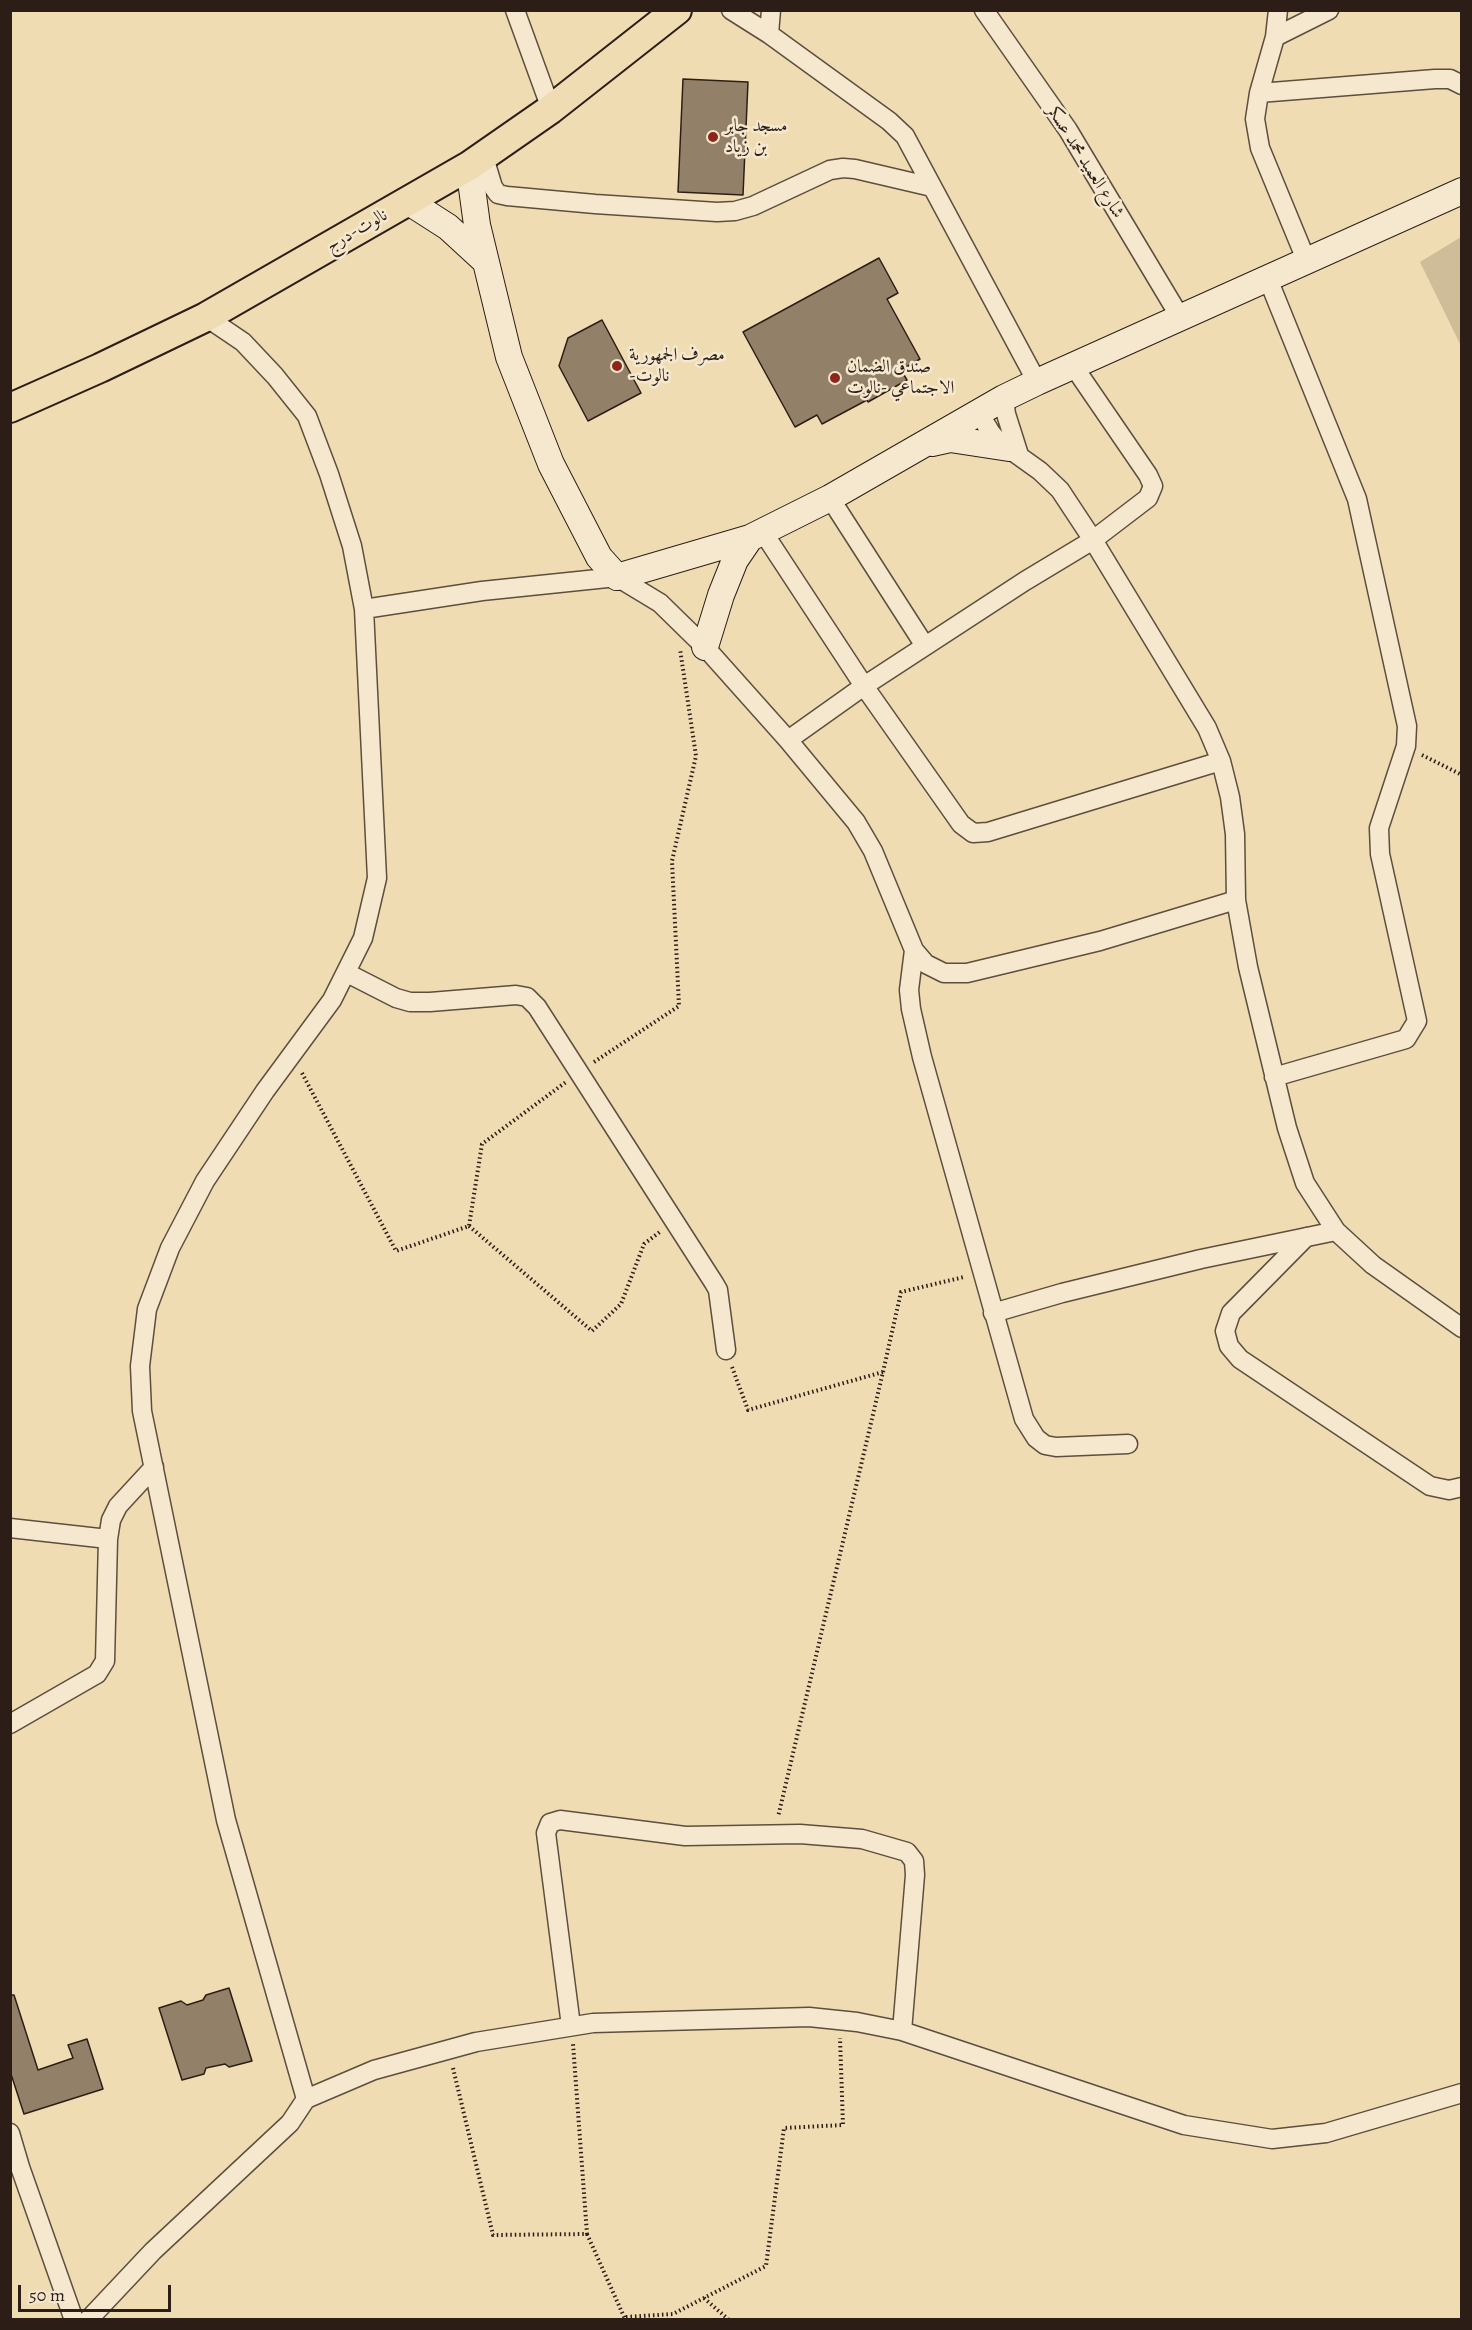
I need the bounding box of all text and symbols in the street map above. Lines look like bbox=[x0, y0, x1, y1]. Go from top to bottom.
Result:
street label: شارع العميد محمد عسكر bbox=[1042, 102, 1128, 222]
place label: مسجد جابر بن زياد bbox=[725, 116, 787, 158]
marker: مسجد جابر بن زياد bbox=[706, 130, 720, 144]
street label: نالوت-درج bbox=[322, 205, 392, 257]
place label: مصرف الجمهورية -نالوت bbox=[629, 345, 725, 388]
place label: صندق الضمان الاجتماعي -نالوت bbox=[847, 357, 954, 400]
marker: مصرف الجمهورية -نالوت bbox=[610, 359, 624, 373]
marker: صندق الضمان الاجتماعي -نالوت bbox=[828, 371, 842, 385]
scale bar bbox=[21, 2273, 174, 2311]
text: 50 m bbox=[29, 2283, 65, 2307]

